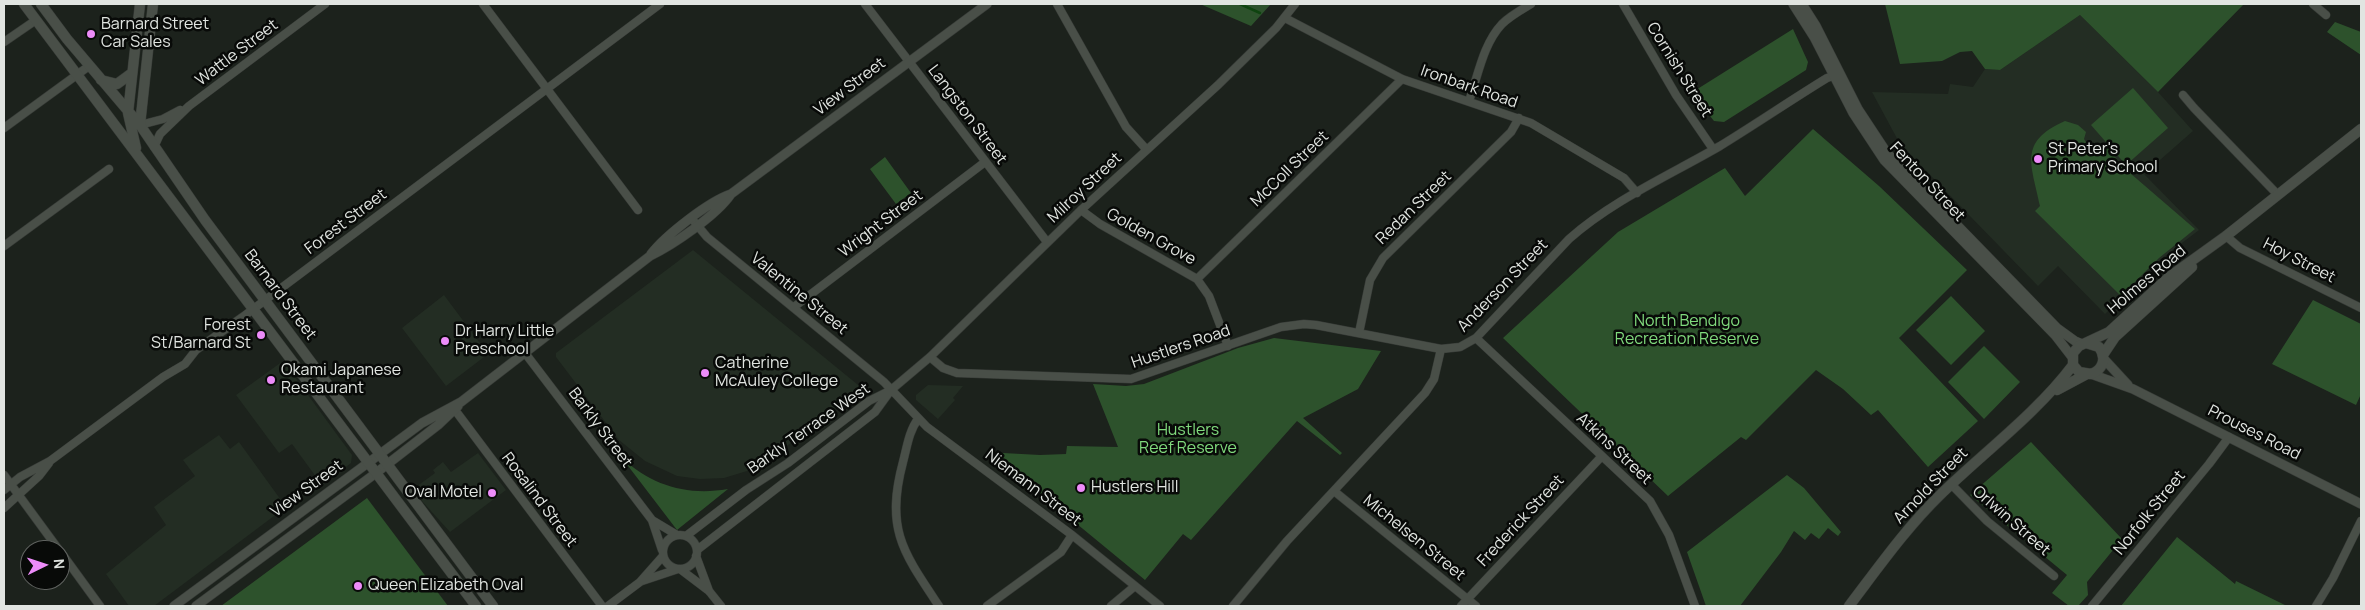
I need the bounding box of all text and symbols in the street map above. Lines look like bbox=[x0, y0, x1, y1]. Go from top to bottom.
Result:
place label: Barnard Street Car Sales bbox=[101, 15, 209, 53]
street label: Wattle Street bbox=[192, 16, 282, 90]
street label: Cornish Street bbox=[1642, 19, 1716, 121]
marker: Barnard Street Car Sales bbox=[85, 28, 97, 40]
street label: View Street bbox=[810, 54, 890, 120]
street label: Langston Street bbox=[923, 61, 1011, 169]
street label: Ironbark Road bbox=[1418, 61, 1520, 113]
street label: McColl Street bbox=[1247, 127, 1333, 211]
street label: Fenton Street bbox=[1885, 138, 1969, 226]
place label: St Peter's Primary School bbox=[2048, 140, 2158, 178]
street label: Milroy Street bbox=[1044, 149, 1126, 227]
marker: St Peter's Primary School bbox=[2032, 153, 2044, 165]
street label: Redan Street bbox=[1372, 167, 1456, 249]
street label: Forest Street bbox=[301, 185, 391, 259]
street label: Wright Street bbox=[835, 186, 927, 262]
street label: Golden Grove bbox=[1103, 205, 1199, 269]
street label: Hoy Street bbox=[2260, 235, 2338, 287]
street label: Anderson Street bbox=[1454, 236, 1552, 336]
street label: Holmes Road bbox=[2104, 242, 2190, 318]
street label: Barnard Street bbox=[240, 246, 320, 344]
street label: Valentine Street bbox=[747, 249, 851, 339]
park label: North Bendigo Recreation Reserve bbox=[1615, 312, 1759, 350]
place label: Forest St/Barnard St bbox=[151, 316, 251, 354]
street label: Hustlers Road bbox=[1129, 321, 1233, 373]
place label: Dr Harry Little Preschool bbox=[455, 322, 554, 360]
marker: Forest St/Barnard St bbox=[255, 329, 267, 341]
marker: Dr Harry Little Preschool bbox=[439, 335, 451, 347]
place label: Catherine McAuley College bbox=[715, 354, 838, 392]
place label: Okami Japanese Restaurant bbox=[281, 361, 401, 399]
marker: Catherine McAuley College bbox=[699, 367, 711, 379]
marker: Okami Japanese Restaurant bbox=[265, 374, 277, 386]
street label: Barkly Terrace West bbox=[744, 380, 874, 478]
street label: Barkly Street bbox=[564, 384, 636, 472]
street label: Prouses Road bbox=[2204, 401, 2304, 465]
street label: Atkins Street bbox=[1572, 409, 1656, 489]
park label: Hustlers Reef Reserve bbox=[1139, 421, 1237, 459]
street label: Arnold Street bbox=[1890, 444, 1972, 528]
street label: Niemann Street bbox=[981, 446, 1085, 530]
street label: Rosalind Street bbox=[497, 449, 581, 551]
street label: View Street bbox=[267, 456, 347, 522]
street label: Norfolk Street bbox=[2110, 467, 2190, 559]
street label: Frederick Street bbox=[1474, 471, 1568, 571]
place label: Hustlers Hill bbox=[1091, 478, 1179, 498]
marker: Hustlers Hill bbox=[1075, 482, 1087, 494]
street label: Orlwin Street bbox=[1968, 482, 2054, 560]
place label: Oval Motel bbox=[405, 483, 482, 503]
marker: Oval Motel bbox=[486, 487, 498, 499]
street label: Michelsen Street bbox=[1359, 491, 1469, 585]
north arrow bbox=[20, 540, 70, 590]
text: N bbox=[50, 558, 69, 570]
place label: Queen Elizabeth Oval bbox=[368, 576, 524, 596]
marker: Queen Elizabeth Oval bbox=[352, 580, 364, 592]

